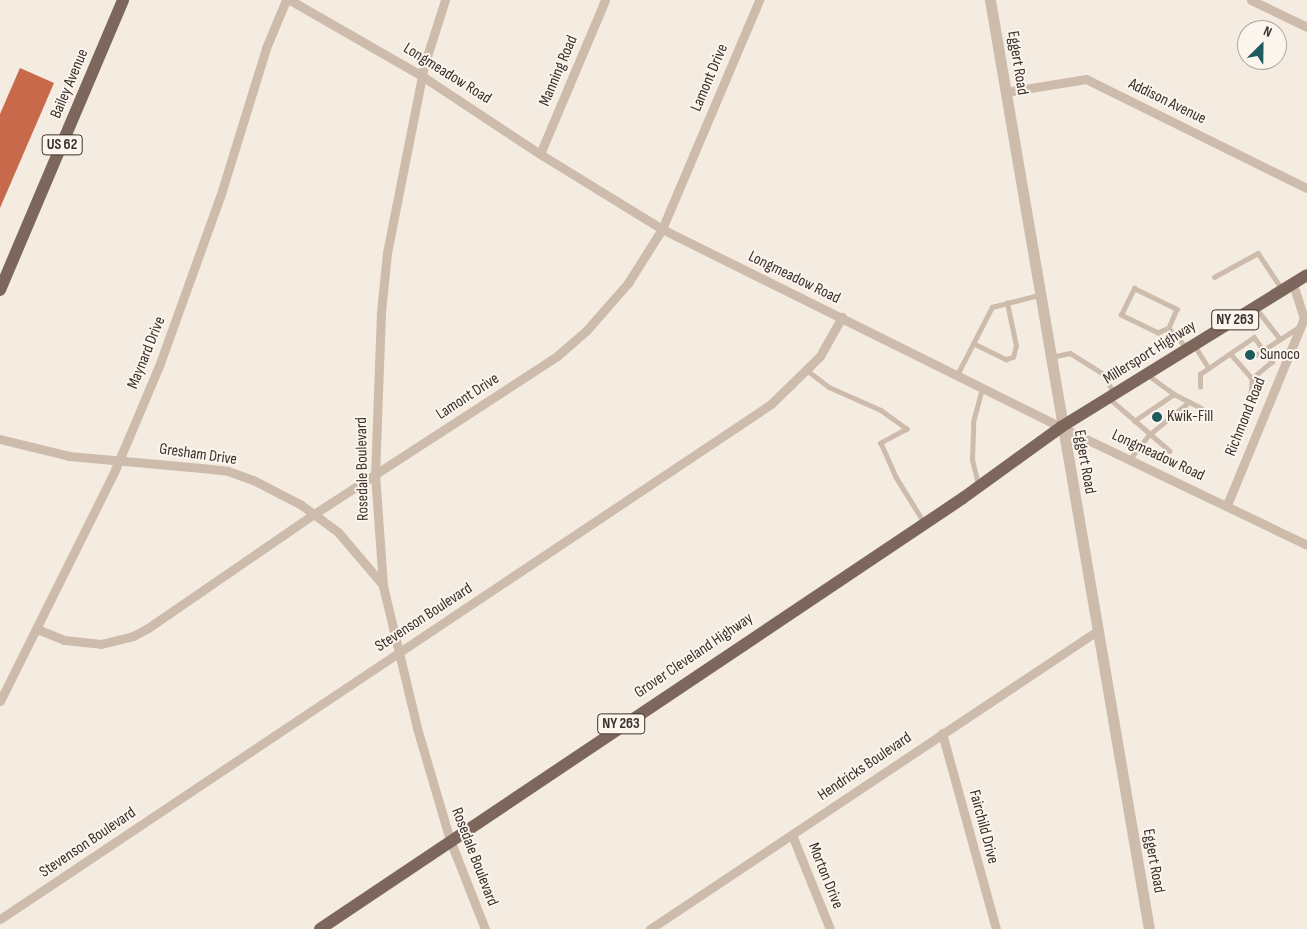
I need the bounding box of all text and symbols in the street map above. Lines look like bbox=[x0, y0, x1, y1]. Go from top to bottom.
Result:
north arrow bbox=[1237, 20, 1287, 70]
text: N bbox=[1261, 22, 1274, 41]
street label: Eggert Road bbox=[1002, 30, 1032, 96]
street label: Manning Road bbox=[536, 33, 582, 109]
street label: Longmeadow Road bbox=[400, 39, 494, 109]
street label: Lamont Drive bbox=[687, 41, 733, 115]
street label: Bailey Avenue bbox=[47, 46, 93, 122]
street label: Addison Avenue bbox=[1125, 75, 1209, 129]
road number: US 62 bbox=[41, 132, 83, 158]
street label: Longmeadow Road bbox=[745, 247, 843, 309]
road number: NY 263 bbox=[1210, 308, 1260, 332]
street label: Maynard Drive bbox=[124, 314, 170, 392]
street label: Millersport Highway bbox=[1100, 317, 1200, 389]
place label: Sunoco bbox=[1260, 345, 1300, 365]
marker: Sunoco bbox=[1244, 349, 1256, 361]
street label: Lamont Drive bbox=[433, 370, 503, 424]
street label: Richmond Road bbox=[1222, 375, 1270, 459]
place label: Kwik-Fill bbox=[1167, 407, 1213, 427]
marker: Kwik-Fill bbox=[1151, 411, 1163, 423]
street label: Rosedale Boulevard bbox=[352, 417, 374, 521]
street label: Longmeadow Road bbox=[1109, 426, 1207, 486]
street label: Eggert Road bbox=[1069, 429, 1099, 495]
street label: Gresham Drive bbox=[158, 440, 238, 470]
street label: Stevenson Boulevard bbox=[372, 579, 476, 657]
street label: Grover Cleveland Highway bbox=[631, 609, 757, 703]
road number: NY 263 bbox=[596, 712, 646, 736]
street label: Hendricks Boulevard bbox=[814, 729, 916, 805]
street label: Fairchild Drive bbox=[964, 788, 1002, 866]
street label: Stevenson Boulevard bbox=[36, 804, 140, 882]
street label: Rosedale Boulevard bbox=[446, 805, 502, 909]
street label: Eggert Road bbox=[1138, 828, 1168, 894]
street label: Morton Drive bbox=[803, 840, 847, 912]

